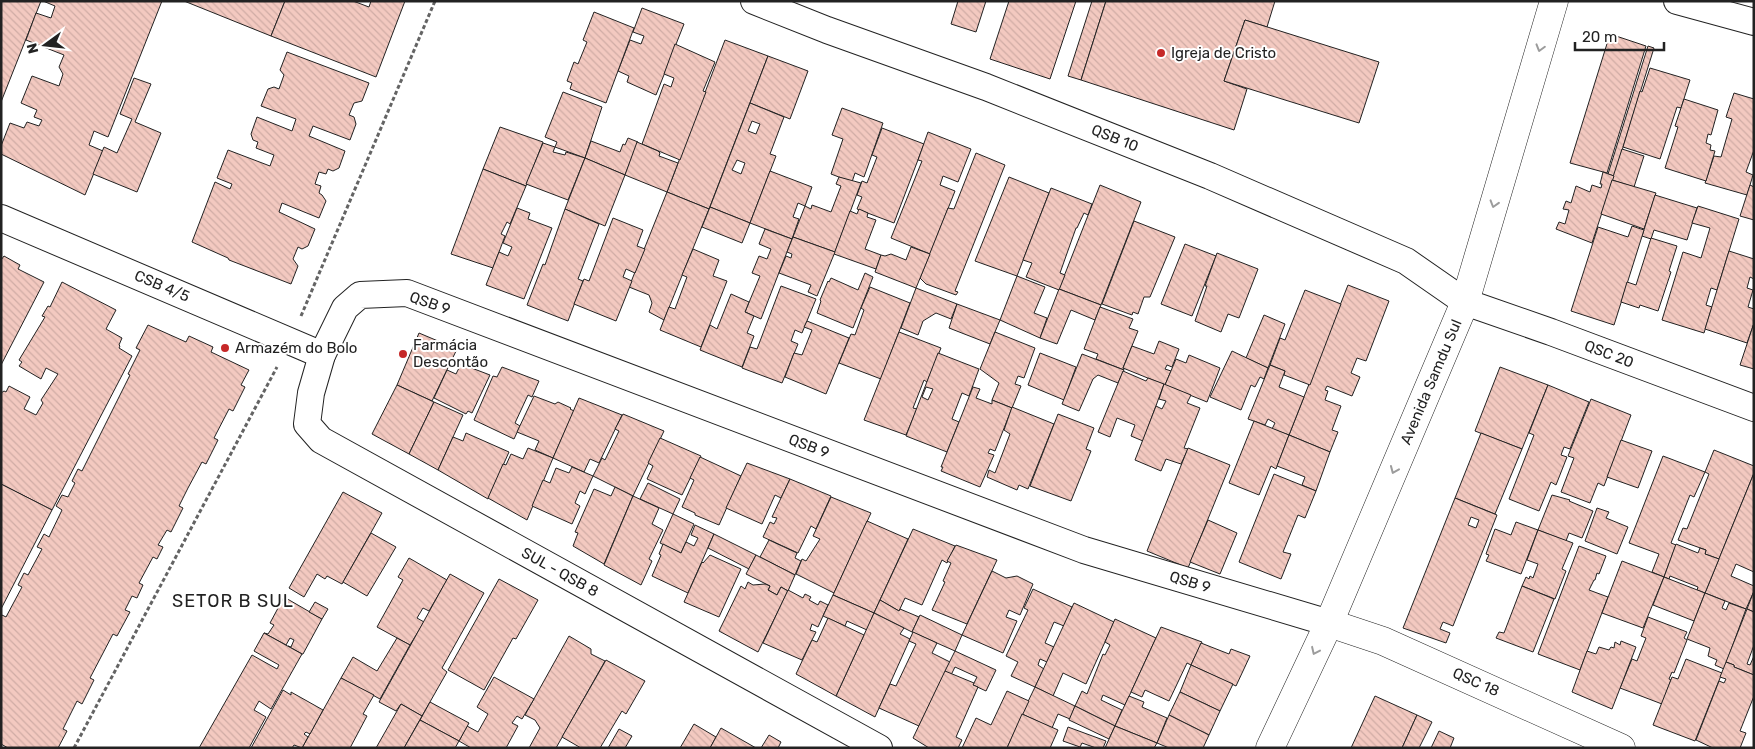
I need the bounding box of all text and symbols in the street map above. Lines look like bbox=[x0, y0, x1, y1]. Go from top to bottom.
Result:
north arrow bbox=[20, 20, 70, 70]
scale bar bbox=[1575, 20, 1664, 52]
text: 20 m bbox=[1582, 28, 1617, 46]
text: N bbox=[23, 41, 42, 55]
one-way arrow bbox=[1536, 43, 1546, 52]
place label: Igreja de Cristo bbox=[1171, 44, 1276, 62]
marker: Igreja de Cristo bbox=[1155, 47, 1167, 59]
street label: QSB 10 bbox=[1089, 120, 1141, 156]
one-way arrow bbox=[1489, 199, 1499, 207]
street label: CSB 4/5 bbox=[132, 266, 192, 306]
street label: QSB 9 bbox=[407, 288, 453, 318]
street label: Avenida Samdu Sul bbox=[1396, 317, 1466, 447]
place label: Farmácia Descontão bbox=[413, 336, 488, 371]
street label: QSC 20 bbox=[1582, 336, 1636, 372]
place label: Armazém do Bolo bbox=[235, 339, 357, 357]
marker: Armazém do Bolo bbox=[219, 342, 231, 354]
marker: Farmácia Descontão bbox=[397, 348, 409, 360]
street label: QSB 9 bbox=[786, 430, 832, 462]
one-way arrow bbox=[1389, 465, 1400, 474]
street label: SUL - QSB 8 bbox=[518, 543, 602, 601]
street label: QSB 9 bbox=[1167, 567, 1213, 597]
district label: SETOR B SUL bbox=[172, 590, 294, 612]
one-way arrow bbox=[1312, 646, 1322, 655]
street label: QSC 18 bbox=[1450, 664, 1502, 700]

